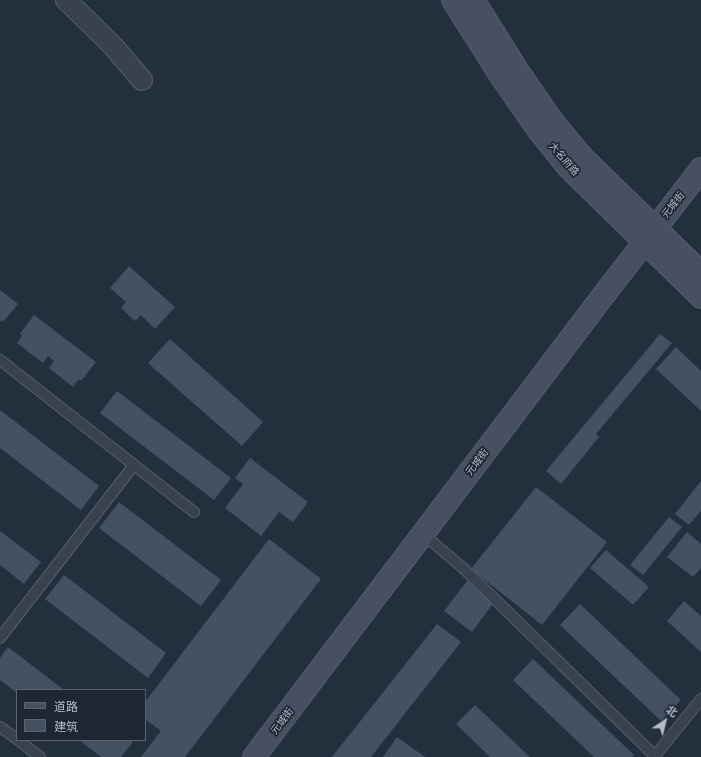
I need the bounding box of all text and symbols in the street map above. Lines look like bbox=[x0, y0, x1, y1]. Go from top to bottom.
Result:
street label: 大名府路 bbox=[546, 140, 582, 178]
street label: 元城街 bbox=[659, 189, 687, 221]
street label: 元城街 bbox=[463, 446, 491, 478]
legend bbox=[16, 689, 146, 741]
text: 道路 bbox=[54, 700, 78, 713]
north arrow bbox=[645, 701, 685, 741]
text: 北 bbox=[664, 703, 680, 719]
street label: 元城街 bbox=[268, 705, 296, 737]
text: 建筑 bbox=[54, 720, 78, 733]

